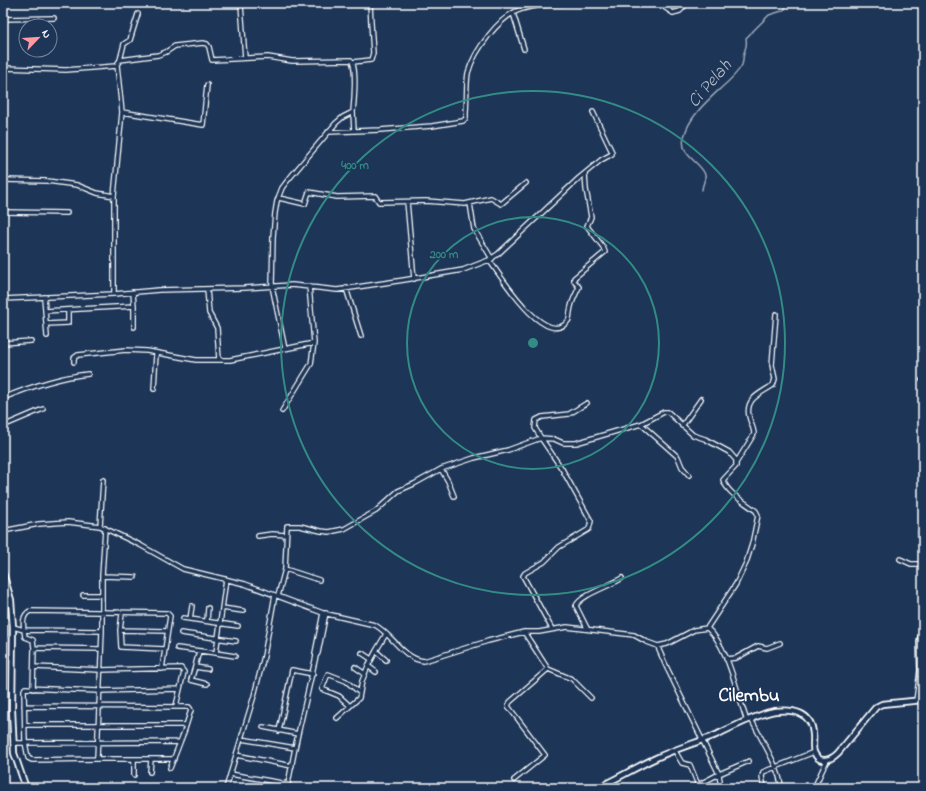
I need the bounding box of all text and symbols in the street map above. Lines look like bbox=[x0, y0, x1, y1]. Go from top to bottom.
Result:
north arrow bbox=[18, 18, 58, 58]
text: N bbox=[37, 27, 55, 41]
water label: Ci Pelah bbox=[682, 54, 739, 114]
text: 400 m bbox=[340, 157, 369, 175]
text: 200 m bbox=[429, 246, 459, 264]
centre of rings bbox=[526, 336, 540, 350]
district label: Cilembu bbox=[718, 683, 780, 710]

